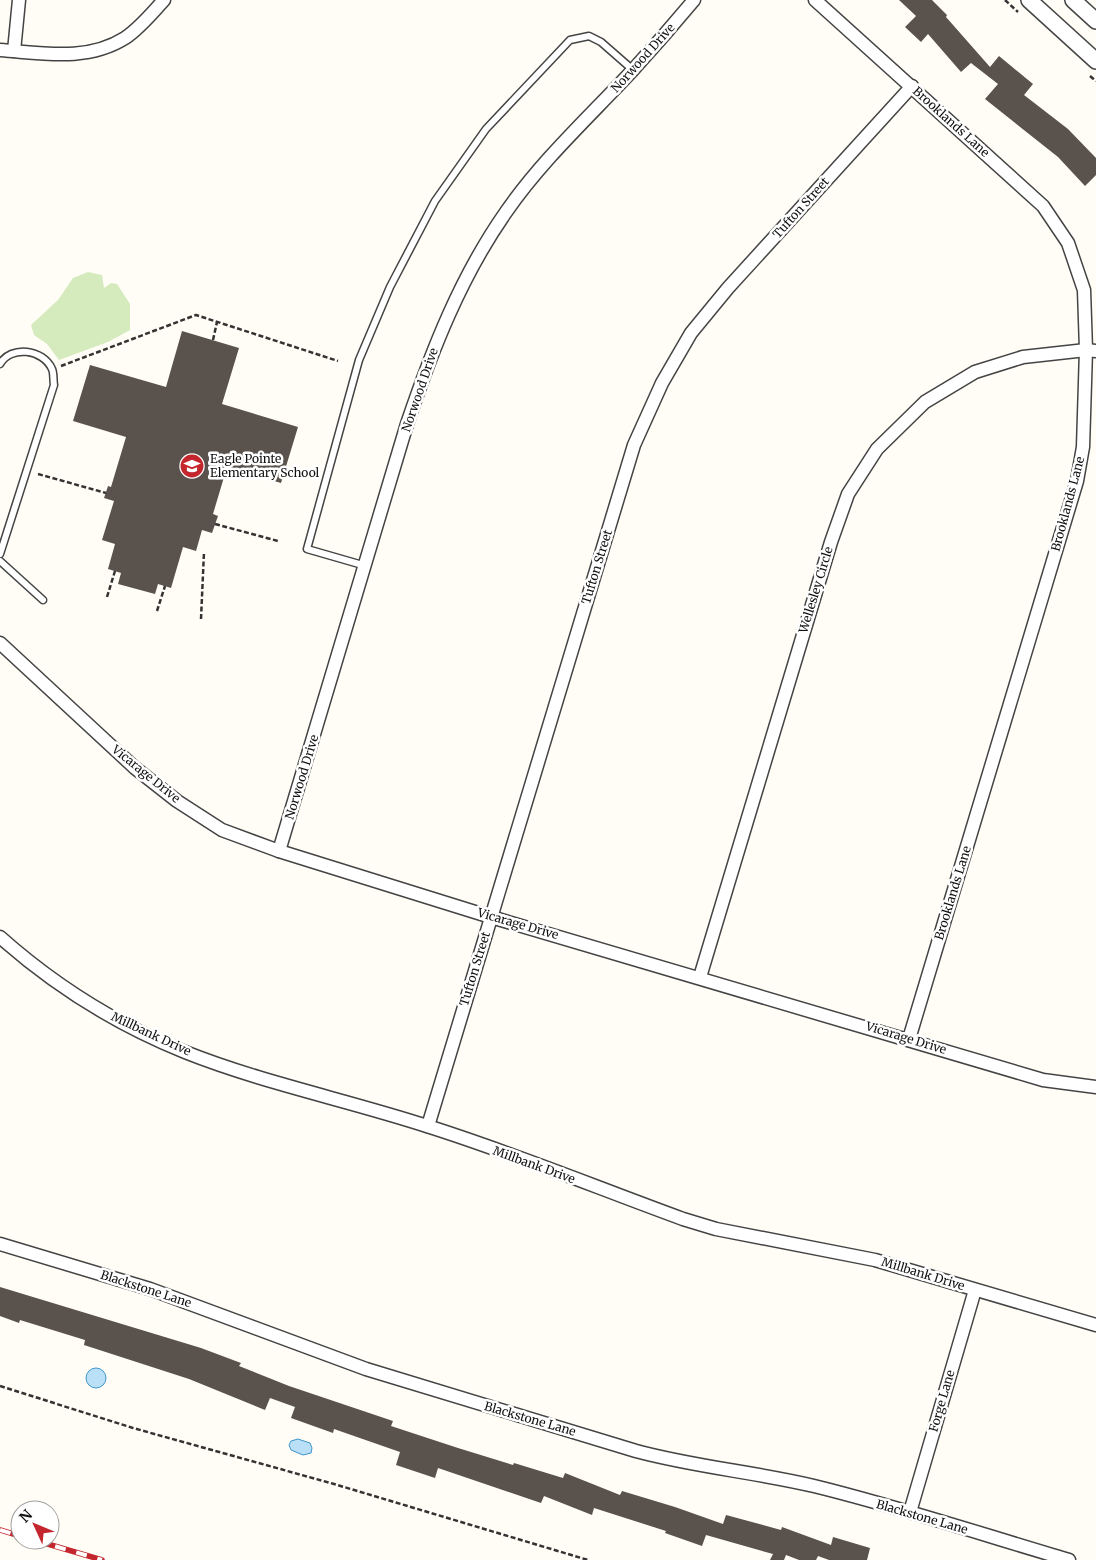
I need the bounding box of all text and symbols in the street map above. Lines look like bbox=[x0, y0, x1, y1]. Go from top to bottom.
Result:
street label: Norwood Drive bbox=[608, 20, 678, 95]
street label: Brooklands Lane bbox=[910, 83, 993, 160]
street label: Tufton Street bbox=[769, 174, 832, 241]
street label: Norwood Drive bbox=[398, 346, 441, 434]
place label: Eagle Pointe Elementary School bbox=[210, 451, 320, 480]
school or university icon: Eagle Pointe Elementary School bbox=[179, 453, 205, 479]
street label: Brooklands Lane bbox=[1048, 455, 1087, 553]
street label: Tufton Street bbox=[578, 528, 615, 606]
street label: Wellesley Circle bbox=[795, 545, 836, 636]
street label: Norwood Drive bbox=[282, 733, 322, 821]
street label: Vicarage Drive bbox=[108, 741, 183, 806]
street label: Brooklands Lane bbox=[931, 844, 974, 942]
street label: Vicarage Drive bbox=[475, 905, 560, 942]
street label: Tufton Street bbox=[456, 930, 493, 1008]
street label: Millbank Drive bbox=[109, 1009, 194, 1059]
street label: Vicarage Drive bbox=[863, 1018, 948, 1057]
street label: Millbank Drive bbox=[491, 1143, 577, 1186]
street label: Millbank Drive bbox=[880, 1254, 967, 1293]
street label: Blackstone Lane bbox=[99, 1267, 193, 1310]
street label: Forge Lane bbox=[926, 1368, 958, 1434]
street label: Blackstone Lane bbox=[483, 1398, 578, 1439]
street label: Blackstone Lane bbox=[875, 1496, 970, 1537]
north arrow bbox=[10, 1500, 60, 1550]
text: N bbox=[15, 1506, 36, 1526]

